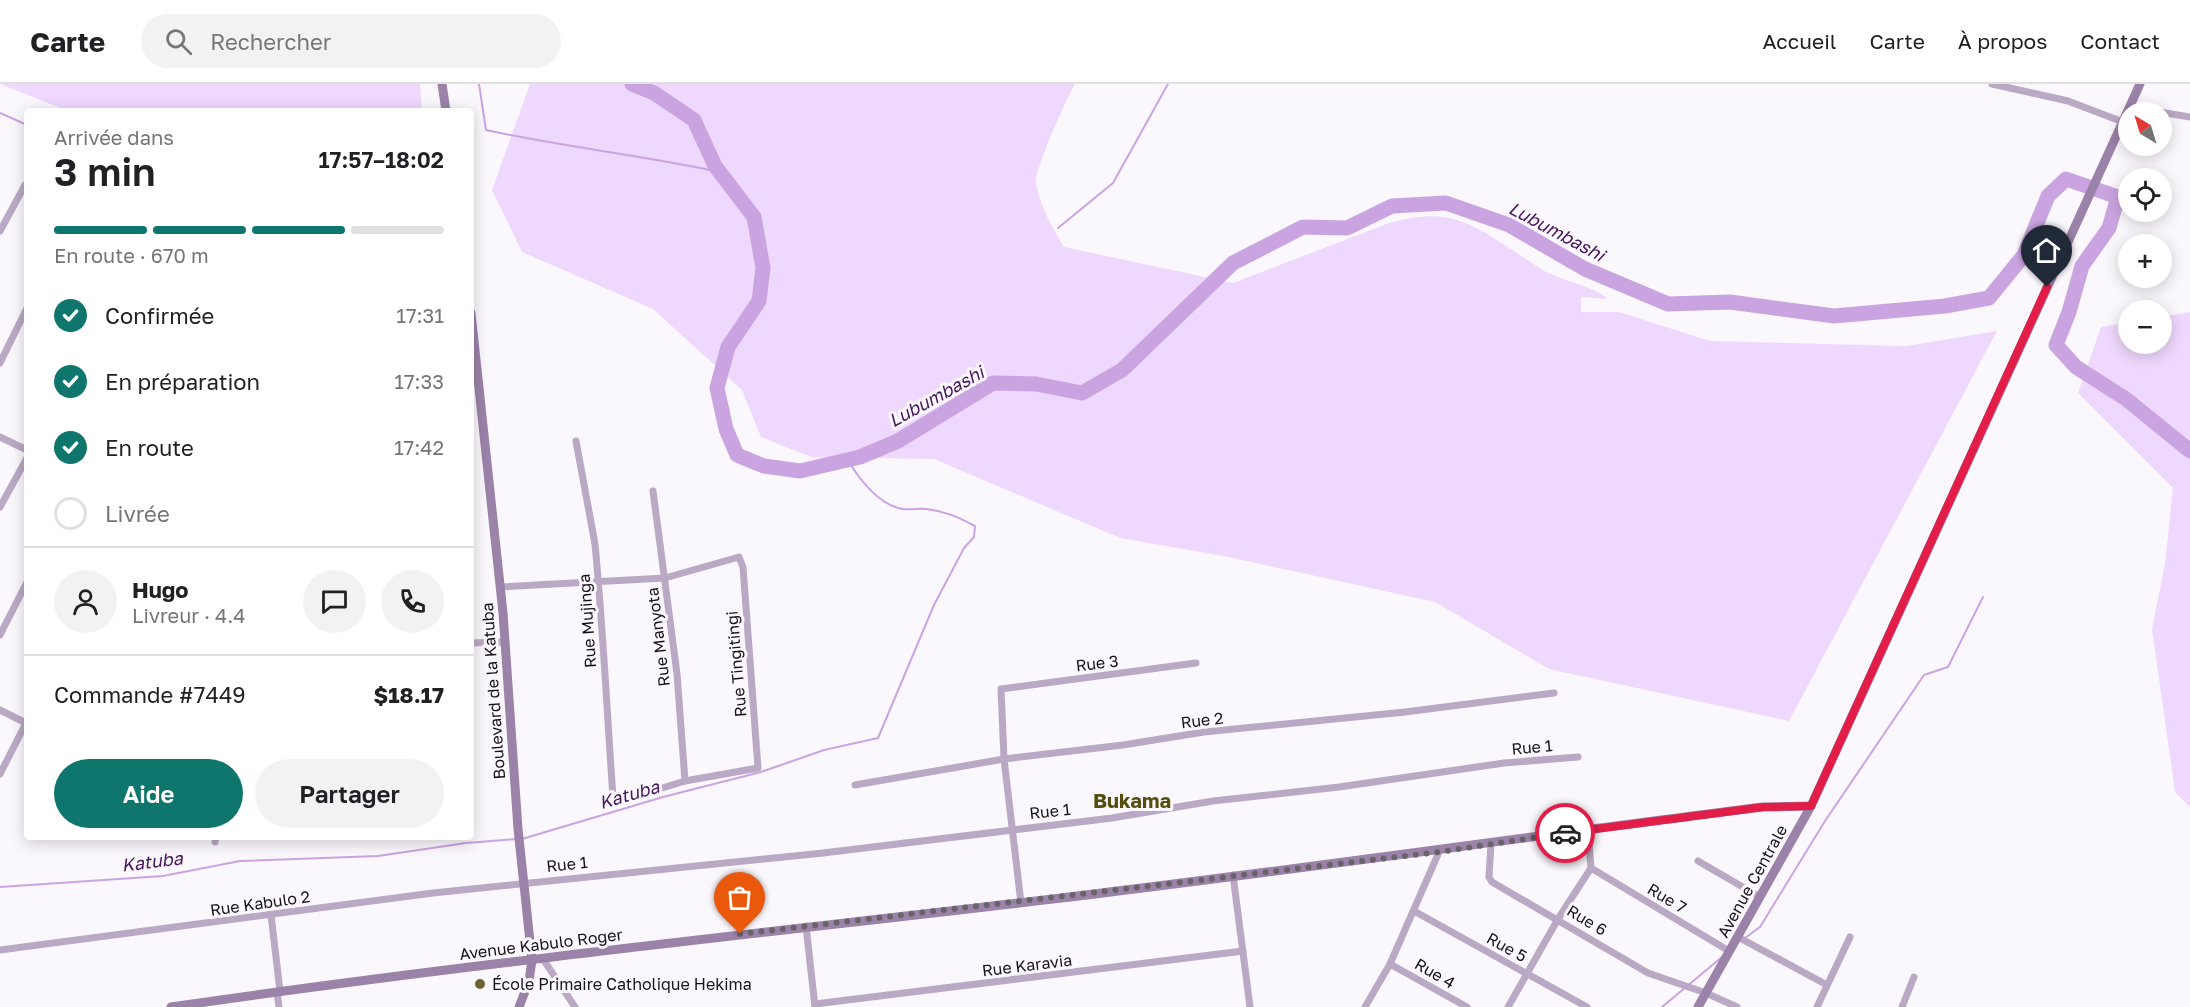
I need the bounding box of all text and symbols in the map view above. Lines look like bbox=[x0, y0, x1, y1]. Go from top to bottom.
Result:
search box bbox=[141, 14, 561, 68]
text: Carte bbox=[30, 25, 105, 58]
icon: search bbox=[162, 25, 195, 58]
text: Rechercher bbox=[210, 28, 331, 55]
text: Accueil bbox=[1763, 28, 1836, 54]
text: Carte bbox=[1869, 28, 1925, 54]
text: À propos bbox=[1958, 28, 2047, 54]
text: Contact bbox=[2080, 28, 2160, 54]
north arrow bbox=[2118, 102, 2172, 156]
map controls bbox=[2118, 102, 2172, 354]
text: Arrivée dans bbox=[54, 125, 174, 149]
text: 17:57–18:02 bbox=[319, 146, 444, 173]
text: 3 min bbox=[54, 148, 156, 195]
button: locate bbox=[2118, 168, 2172, 222]
water label: Lubumbashi bbox=[1505, 197, 1611, 266]
pin bbox=[2021, 225, 2072, 287]
icon: home bbox=[2030, 234, 2063, 267]
button: + bbox=[2118, 234, 2172, 288]
text: En route · 670 m bbox=[54, 243, 209, 267]
icon: check bbox=[54, 299, 87, 332]
button: − bbox=[2118, 300, 2172, 354]
text: Confirmée bbox=[105, 302, 214, 329]
text: 17:31 bbox=[396, 303, 444, 327]
water label: Lubumbashi bbox=[885, 360, 989, 431]
icon: check bbox=[54, 365, 87, 398]
text: En préparation bbox=[105, 368, 260, 395]
text: 17:33 bbox=[394, 369, 444, 393]
icon: check bbox=[54, 431, 87, 464]
text: En route bbox=[105, 434, 194, 461]
text: 17:42 bbox=[394, 435, 444, 459]
text: Livrée bbox=[105, 500, 170, 527]
button: person bbox=[54, 570, 117, 633]
button: chat bbox=[303, 570, 366, 633]
button: phone bbox=[381, 570, 444, 633]
street label: Rue Mujinga bbox=[574, 573, 600, 669]
text: Hugo bbox=[132, 576, 189, 603]
street label: Rue Manyota bbox=[642, 586, 674, 688]
street label: Boulevard de la Katuba bbox=[477, 602, 509, 780]
text: Livreur · 4.4 bbox=[132, 603, 245, 627]
street label: Rue Tingitingi bbox=[721, 610, 751, 718]
street label: Rue 3 bbox=[1074, 650, 1120, 676]
text: Commande #7449 bbox=[54, 681, 246, 708]
text: $18.17 bbox=[373, 681, 444, 708]
street label: Rue 2 bbox=[1180, 707, 1224, 733]
street label: Rue 1 bbox=[1511, 735, 1554, 759]
button: Aide bbox=[54, 759, 243, 828]
button: Partager bbox=[255, 759, 444, 828]
water label: Katuba bbox=[596, 775, 662, 813]
district label: Bukama bbox=[1093, 788, 1171, 812]
street label: Rue 1 bbox=[1028, 799, 1072, 823]
courier bbox=[1535, 803, 1595, 863]
icon: car bbox=[1549, 817, 1582, 850]
street label: Avenue Centrale bbox=[1713, 821, 1791, 941]
water label: Katuba bbox=[120, 846, 185, 876]
street label: Rue 1 bbox=[545, 852, 589, 876]
pin bbox=[714, 872, 765, 934]
street label: Rue 7 bbox=[1644, 879, 1690, 917]
icon: bag bbox=[723, 881, 756, 914]
street label: Rue Kabulo 2 bbox=[209, 886, 311, 920]
street label: Rue 6 bbox=[1563, 900, 1611, 940]
street label: Avenue Kabulo Roger bbox=[458, 924, 624, 964]
street label: Rue 5 bbox=[1483, 928, 1531, 966]
street label: Rue Karavia bbox=[981, 950, 1073, 980]
street label: Rue 4 bbox=[1411, 954, 1459, 992]
place label: École Primaire Catholique Hekima bbox=[492, 974, 752, 994]
marker: École Primaire Catholique Hekima bbox=[473, 977, 487, 991]

